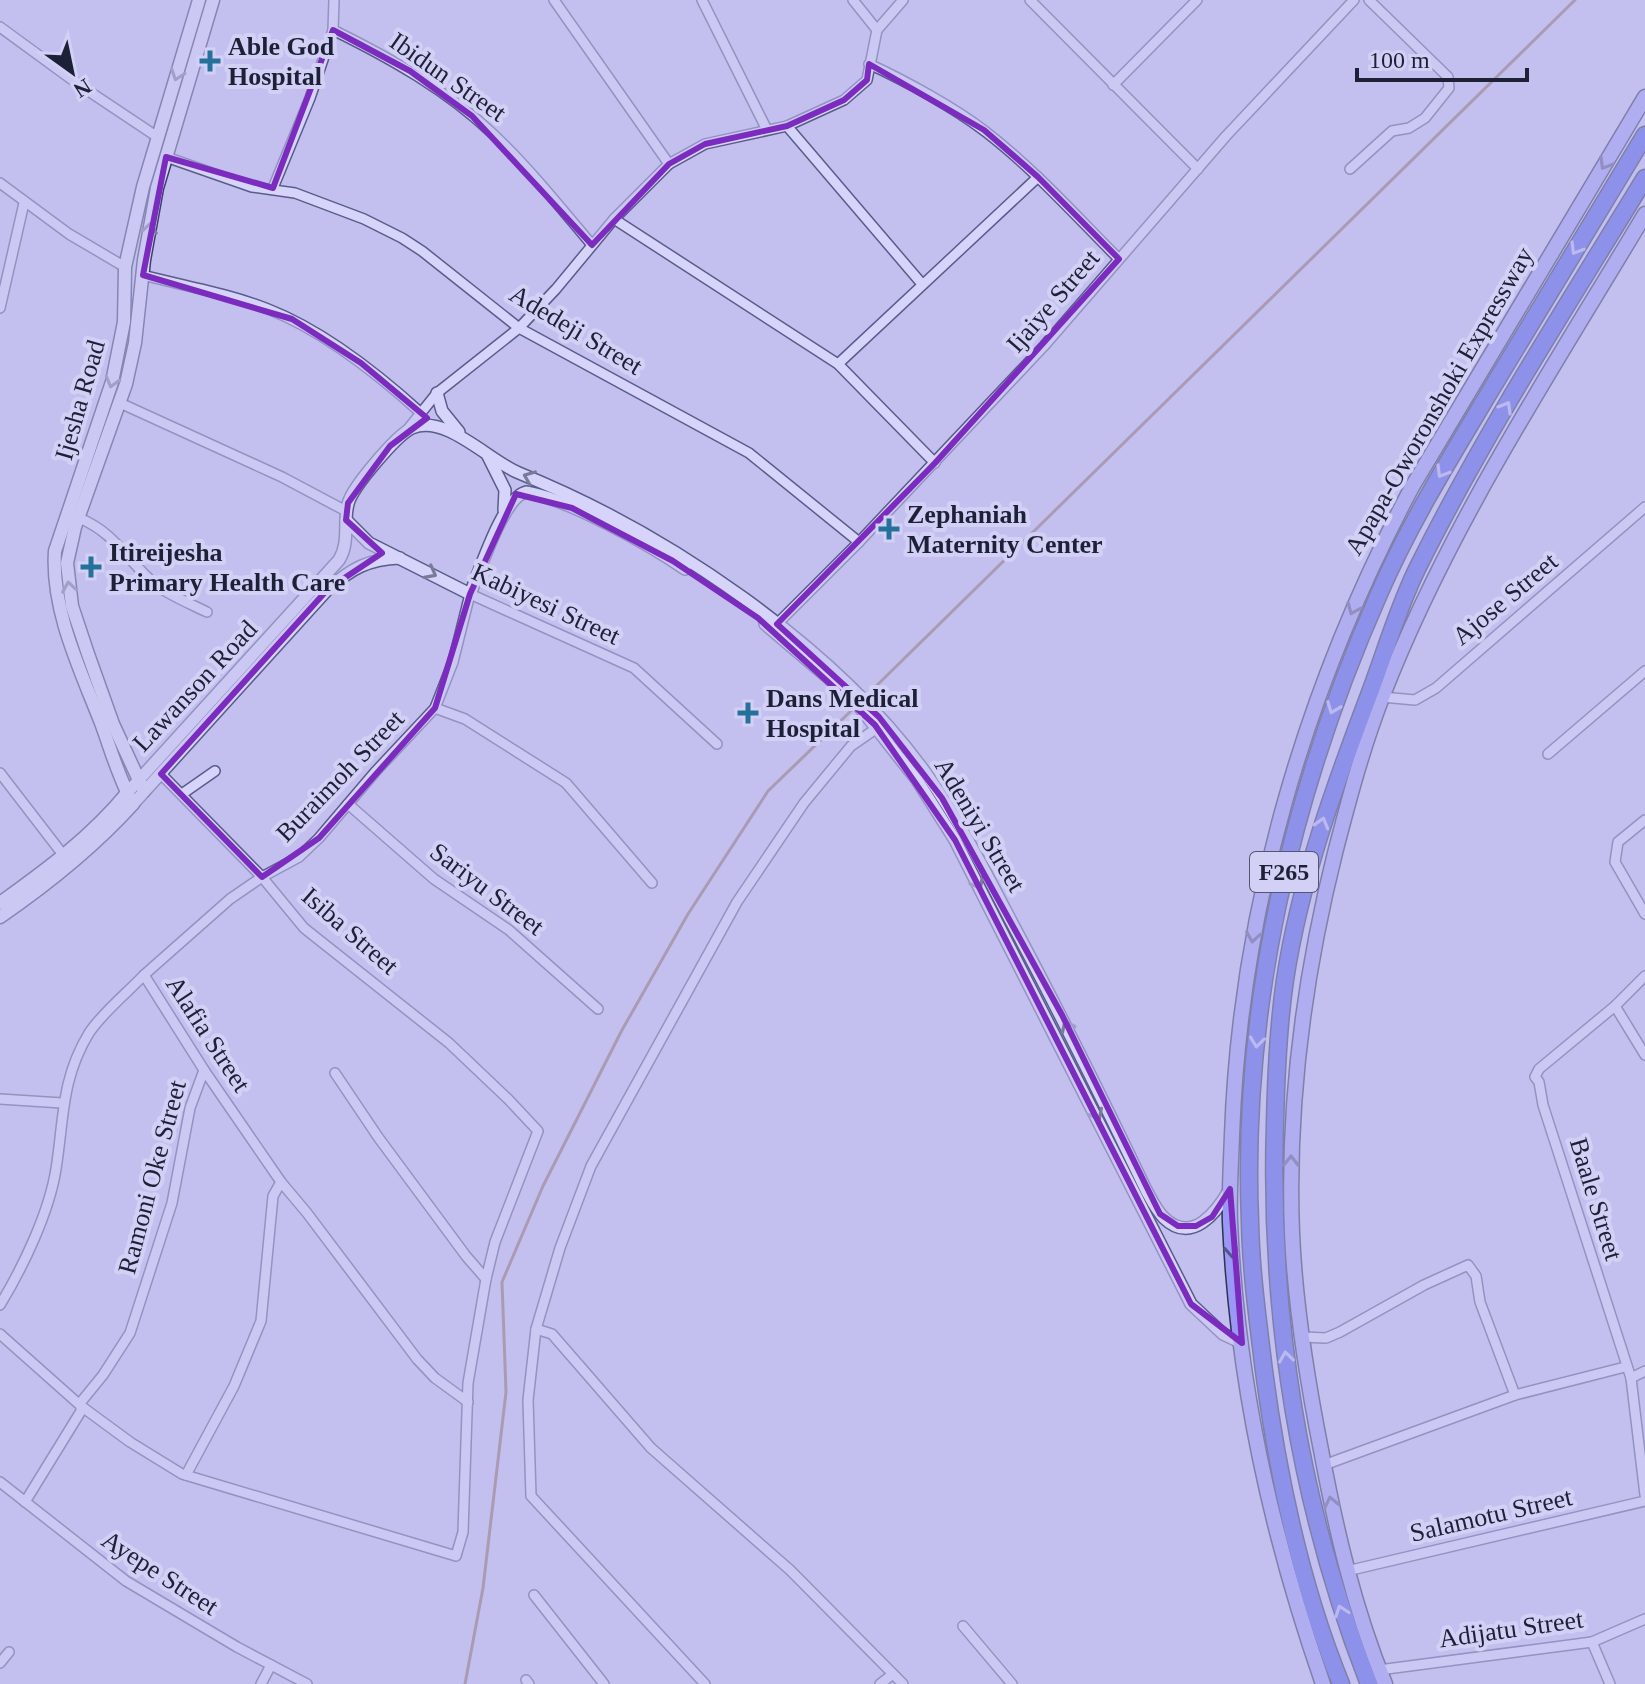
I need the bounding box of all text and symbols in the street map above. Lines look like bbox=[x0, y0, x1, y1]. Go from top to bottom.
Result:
street label: Ibidun Street bbox=[384, 26, 512, 128]
north arrow bbox=[32, 32, 112, 112]
place label: Able God Hospital bbox=[228, 32, 335, 91]
scale bar bbox=[1357, 32, 1527, 82]
text: 100 m bbox=[1369, 47, 1430, 73]
marker: Able God Hospital bbox=[199, 50, 221, 72]
one-way arrow bbox=[171, 67, 187, 81]
text: N bbox=[69, 74, 96, 103]
one-way arrow bbox=[1599, 155, 1614, 170]
one-way arrow bbox=[140, 221, 157, 234]
one-way arrow bbox=[1570, 240, 1586, 255]
street label: Apapa-Oworonshoki Expressway bbox=[1339, 242, 1539, 560]
street label: Ijaiye Street bbox=[1001, 243, 1106, 358]
street label: Adedeji Street bbox=[504, 279, 648, 381]
street label: Ijesha Road bbox=[49, 337, 111, 463]
one-way arrow bbox=[105, 375, 121, 389]
one-way arrow bbox=[1496, 400, 1511, 415]
one-way arrow bbox=[1436, 463, 1452, 478]
one-way arrow bbox=[523, 471, 537, 487]
place label: Zephaniah Maternity Center bbox=[907, 500, 1103, 559]
marker: Zephaniah Maternity Center bbox=[878, 518, 900, 540]
place label: Itireijesha Primary Health Care bbox=[109, 538, 345, 597]
street label: Ajose Street bbox=[1447, 546, 1564, 651]
marker: Itireijesha Primary Health Care bbox=[80, 556, 102, 578]
street label: Kabiyesi Street bbox=[468, 557, 625, 651]
one-way arrow bbox=[422, 563, 436, 579]
one-way arrow bbox=[61, 581, 78, 594]
one-way arrow bbox=[1347, 601, 1363, 615]
street label: Lawanson Road bbox=[127, 615, 263, 757]
place label: Dans Medical Hospital bbox=[766, 684, 918, 743]
one-way arrow bbox=[1326, 700, 1343, 714]
marker: Dans Medical Hospital bbox=[737, 702, 759, 724]
street label: Buraimoh Street bbox=[270, 704, 410, 848]
street label: Adeniyi Street bbox=[929, 753, 1032, 898]
one-way arrow bbox=[1313, 816, 1329, 830]
street label: Sariyu Street bbox=[424, 837, 550, 942]
road number: F265 bbox=[1250, 852, 1318, 892]
one-way arrow bbox=[968, 875, 983, 890]
street label: Isiba Street bbox=[296, 881, 405, 981]
one-way arrow bbox=[1245, 931, 1262, 944]
street label: Alafia Street bbox=[160, 971, 257, 1098]
one-way arrow bbox=[1061, 1020, 1077, 1034]
one-way arrow bbox=[1249, 1036, 1266, 1049]
street label: Ramoni Oke Street bbox=[112, 1076, 192, 1277]
one-way arrow bbox=[1087, 1107, 1103, 1122]
street label: Baale Street bbox=[1564, 1134, 1629, 1264]
one-way arrow bbox=[1282, 1154, 1300, 1167]
one-way arrow bbox=[1223, 1246, 1240, 1259]
one-way arrow bbox=[1278, 1350, 1295, 1364]
street label: Salamotu Street bbox=[1407, 1482, 1576, 1548]
one-way arrow bbox=[1323, 1496, 1340, 1510]
street label: Ayepe Street bbox=[96, 1525, 224, 1622]
street label: Adijatu Street bbox=[1437, 1604, 1586, 1653]
one-way arrow bbox=[1335, 1605, 1351, 1619]

